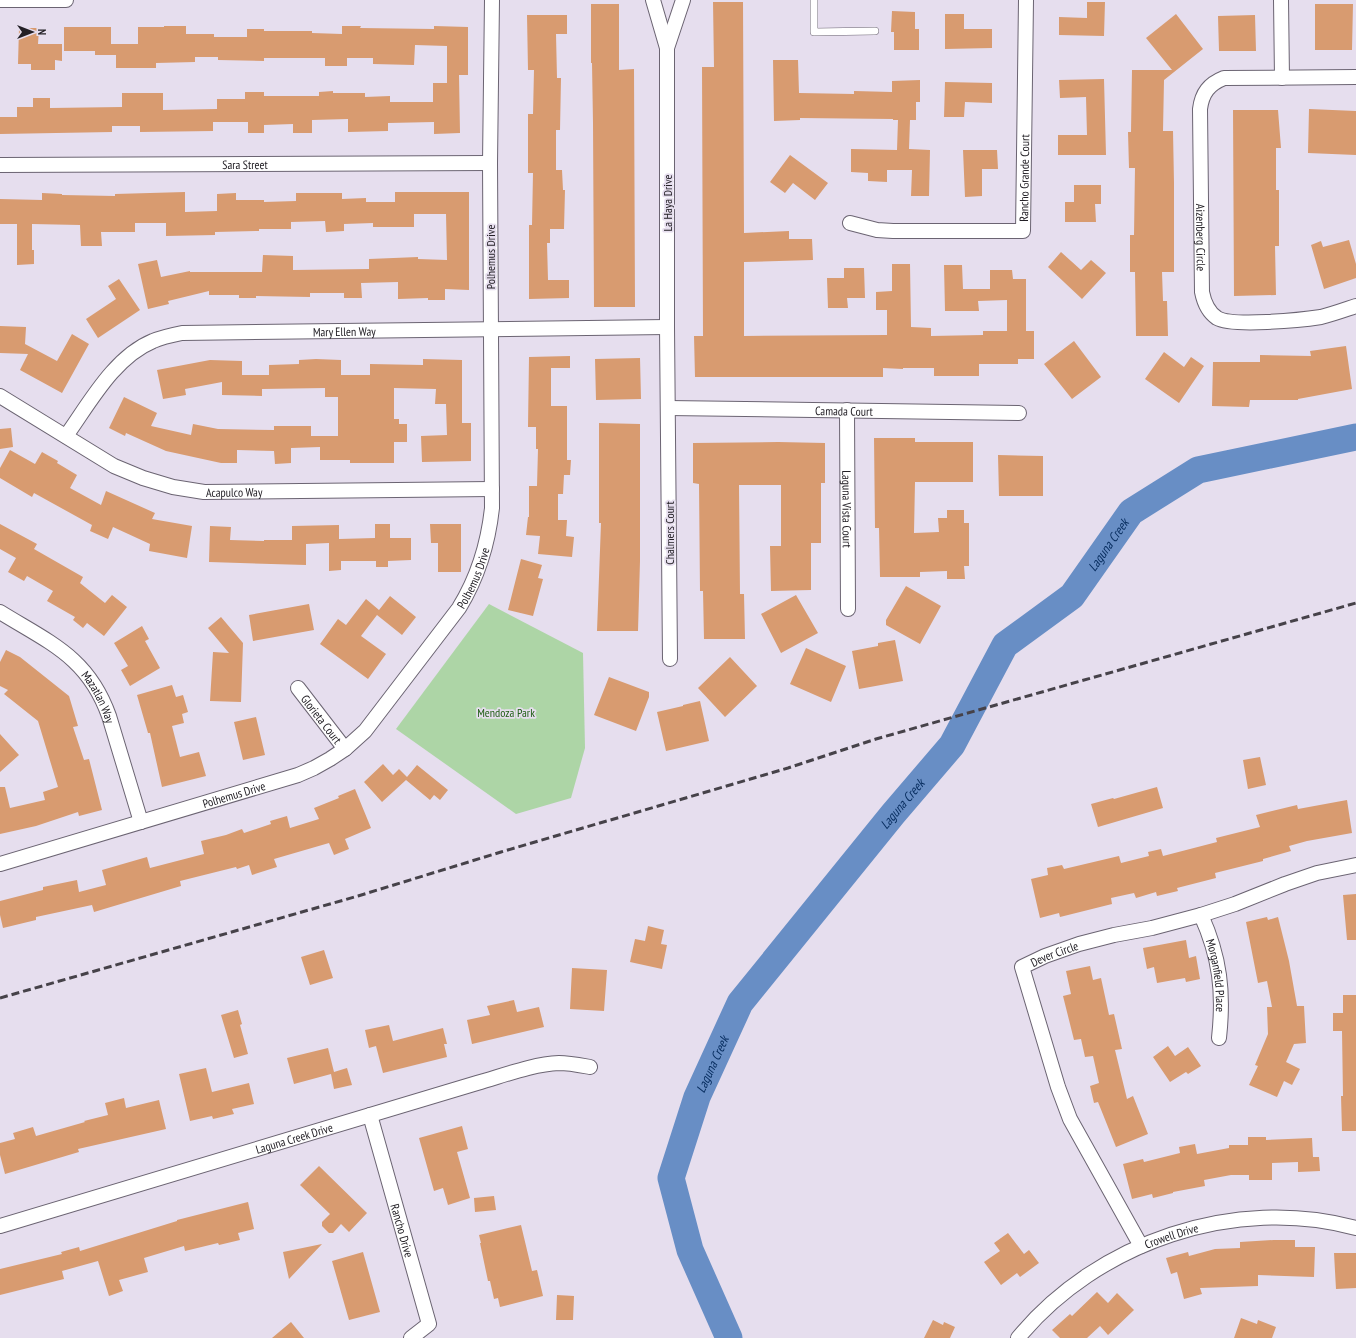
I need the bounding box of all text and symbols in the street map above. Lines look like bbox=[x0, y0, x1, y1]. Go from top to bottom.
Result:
north arrow bbox=[12, 12, 52, 52]
text: N bbox=[35, 29, 49, 35]
street label: Rancho Grande Court bbox=[1016, 133, 1032, 222]
street label: Sara Street bbox=[222, 156, 268, 172]
street label: La Haya Drive bbox=[660, 174, 675, 232]
street label: Aizenberg Circle bbox=[1194, 204, 1209, 271]
street label: Polhemus Drive bbox=[483, 225, 498, 289]
street label: Mary Ellen Way bbox=[313, 323, 376, 339]
street label: Camada Court bbox=[815, 403, 874, 418]
street label: Laguna Vista Court bbox=[840, 470, 855, 549]
street label: Acapulco Way bbox=[206, 484, 263, 499]
street label: Chalmers Court bbox=[662, 501, 677, 565]
water label: Laguna Creek bbox=[1084, 513, 1133, 574]
street label: Polhemus Drive bbox=[453, 546, 492, 611]
street label: Mazatlan Way bbox=[79, 667, 118, 725]
street label: Glorieta Court bbox=[298, 691, 346, 747]
park label: Mendoza Park bbox=[477, 705, 535, 720]
water label: Laguna Creek bbox=[876, 774, 929, 832]
street label: Polhemus Drive bbox=[201, 778, 267, 811]
street label: Dever Circle bbox=[1028, 937, 1080, 969]
street label: Morganfield Place bbox=[1203, 937, 1228, 1012]
water label: Laguna Creek bbox=[692, 1031, 733, 1095]
street label: Laguna Creek Drive bbox=[254, 1119, 335, 1157]
street label: Rancho Drive bbox=[388, 1202, 417, 1259]
street label: Crowell Drive bbox=[1142, 1220, 1200, 1251]

